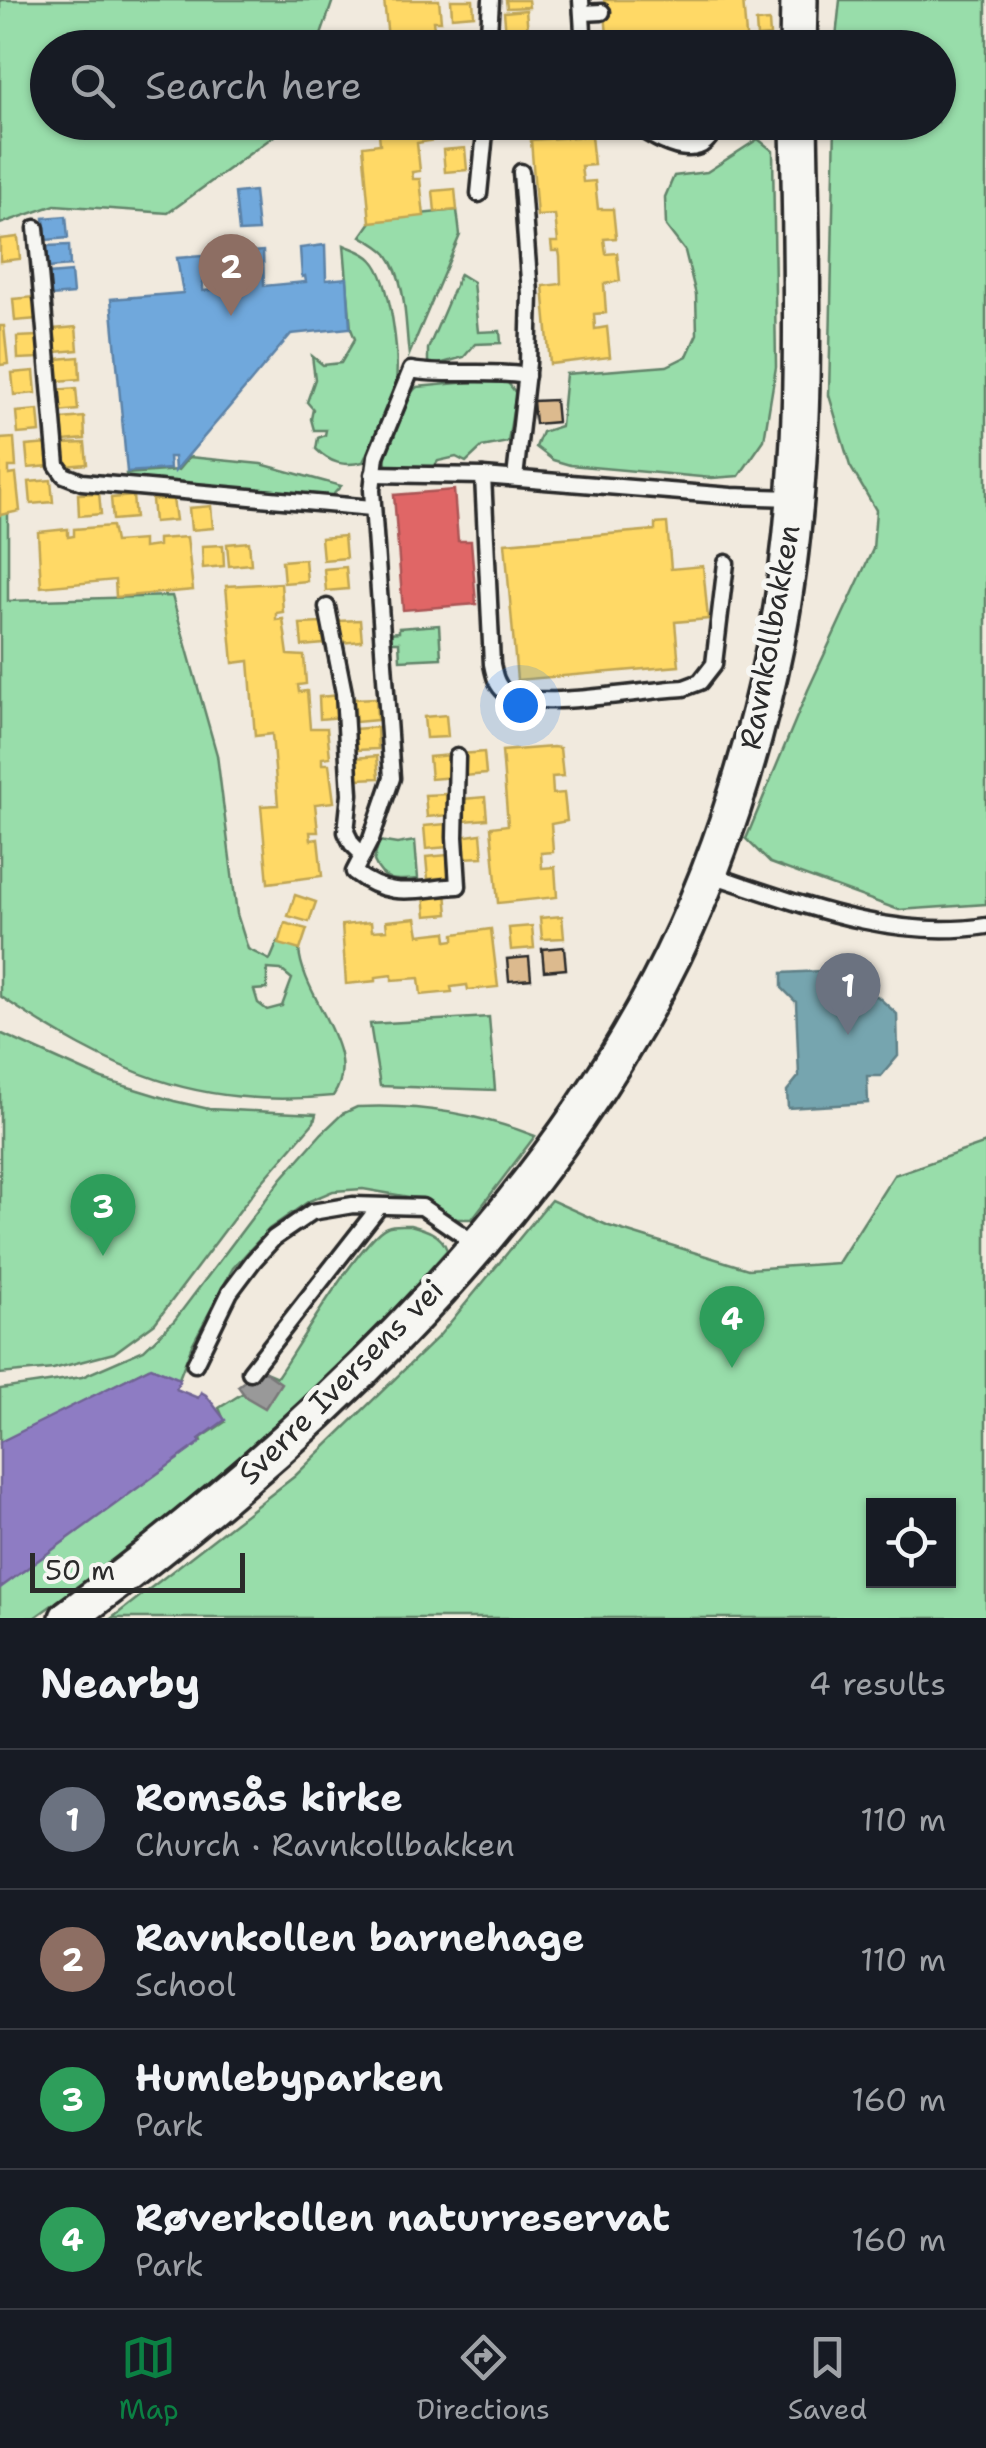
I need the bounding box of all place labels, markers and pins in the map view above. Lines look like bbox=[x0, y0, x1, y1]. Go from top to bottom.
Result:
pin: 2 bbox=[198, 234, 264, 316]
pin: 1 bbox=[816, 952, 880, 1035]
pin: 3 bbox=[70, 1174, 136, 1256]
pin: 4 bbox=[700, 1286, 764, 1368]

